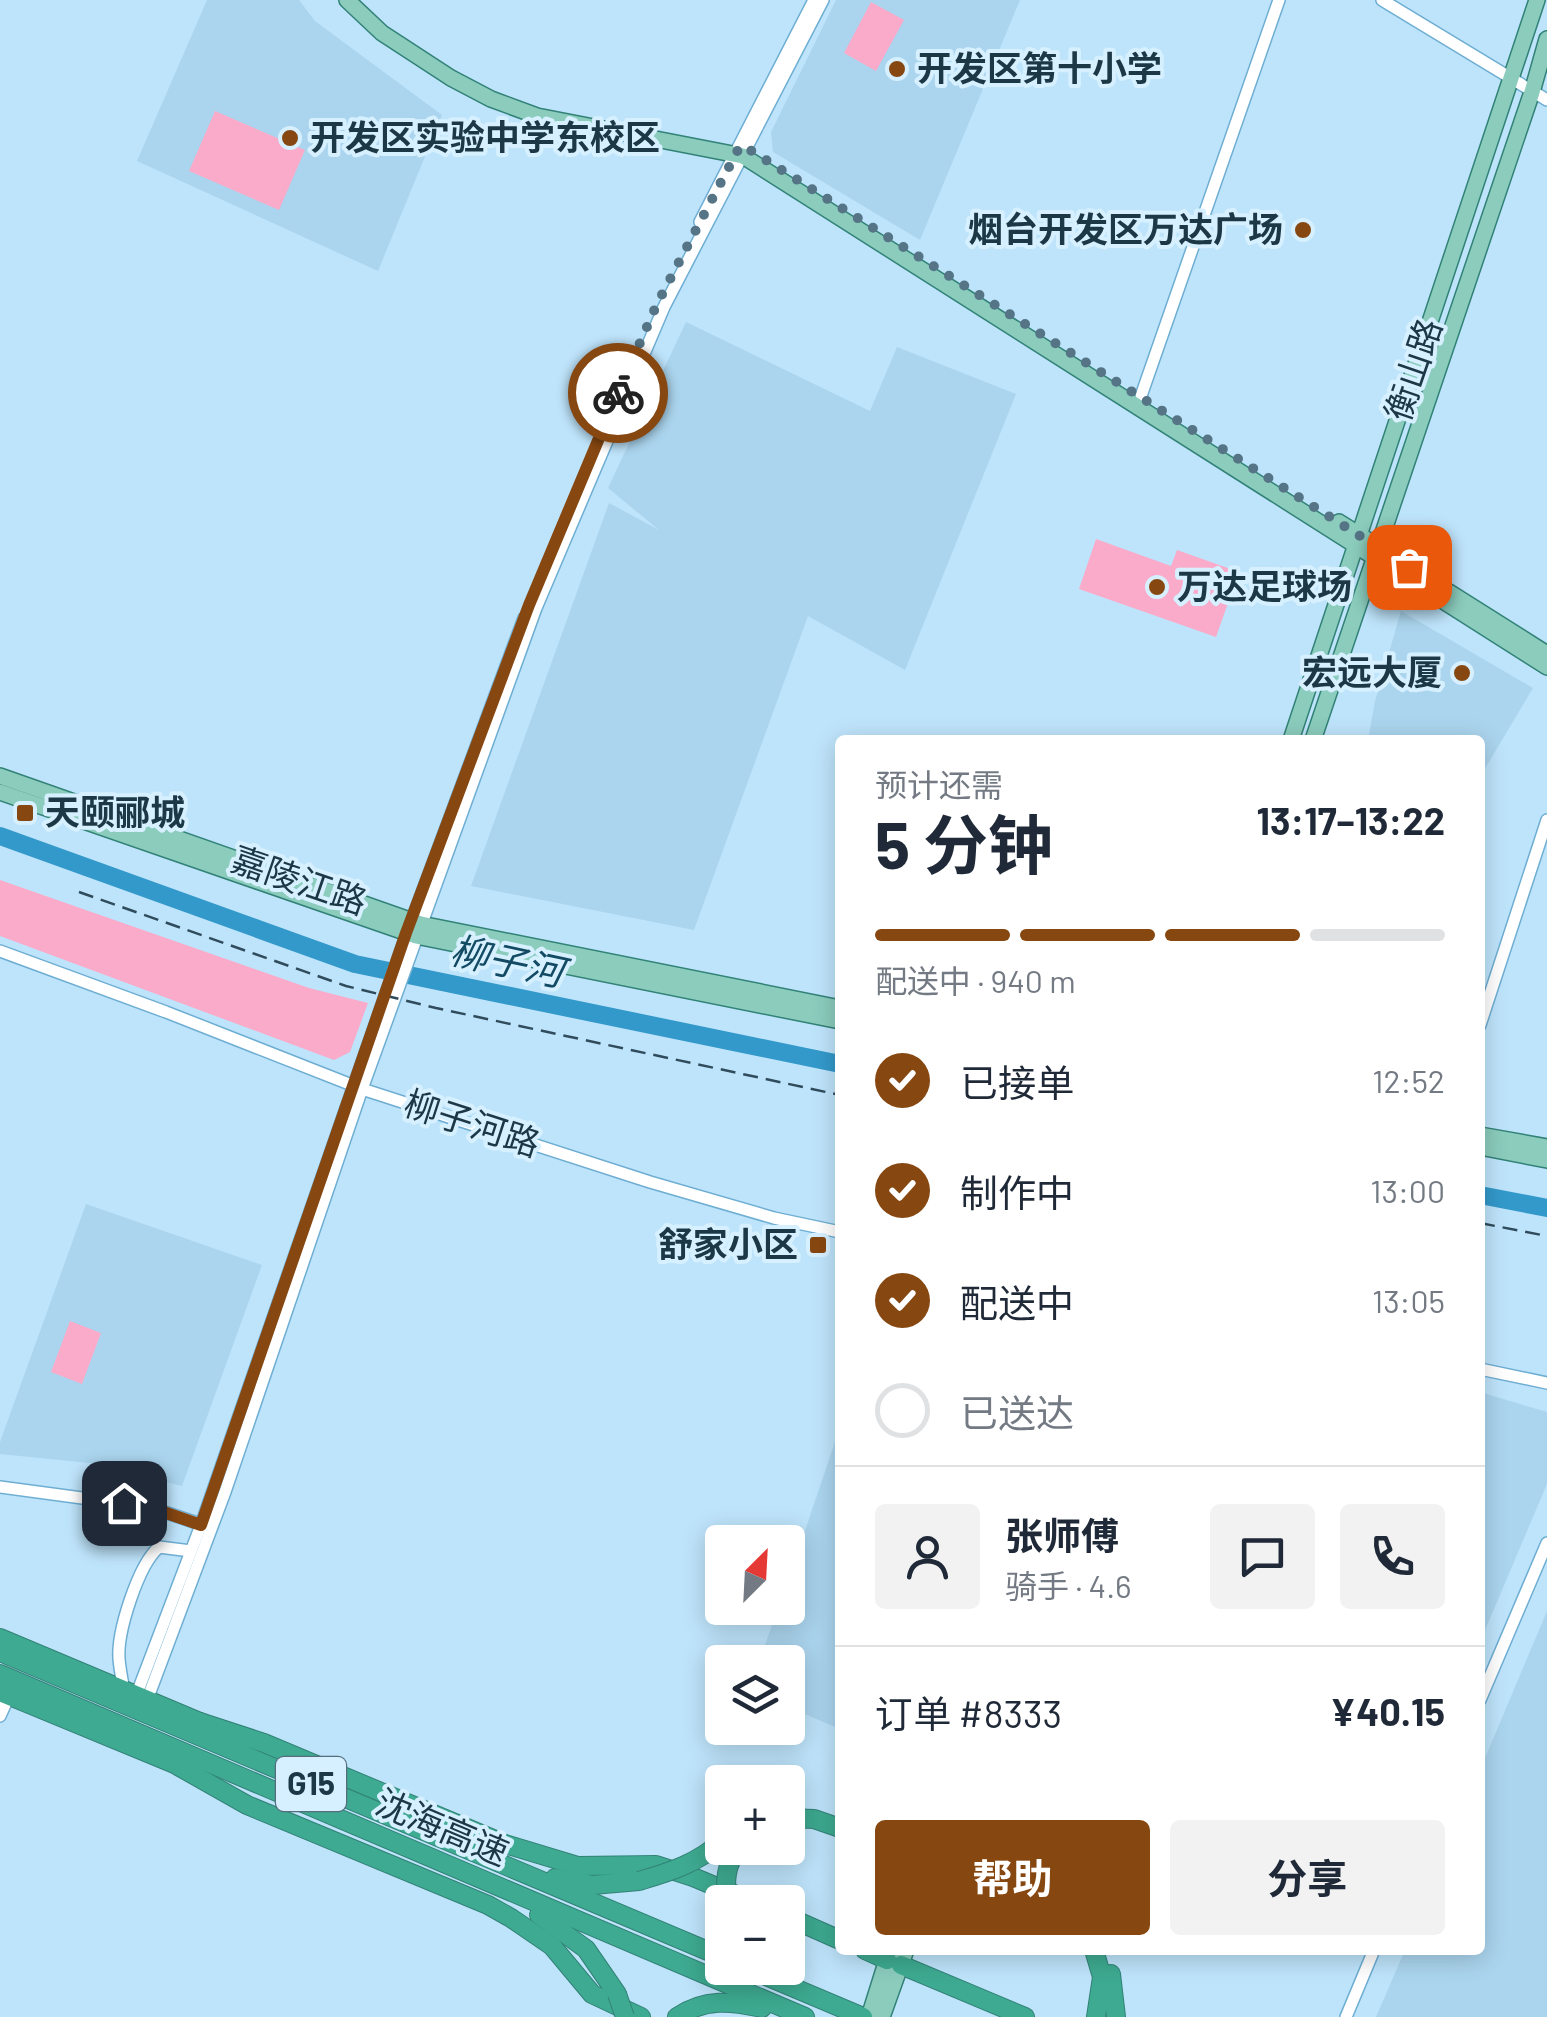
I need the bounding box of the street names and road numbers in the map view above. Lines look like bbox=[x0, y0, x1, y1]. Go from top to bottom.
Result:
street label: 衡山路 bbox=[1375, 313, 1449, 426]
street label: 嘉陵江路 bbox=[227, 836, 373, 922]
street label: 柳子河路 bbox=[400, 1080, 546, 1164]
road number: G15 bbox=[276, 1757, 346, 1811]
street label: 沈海高速 bbox=[370, 1779, 515, 1873]

